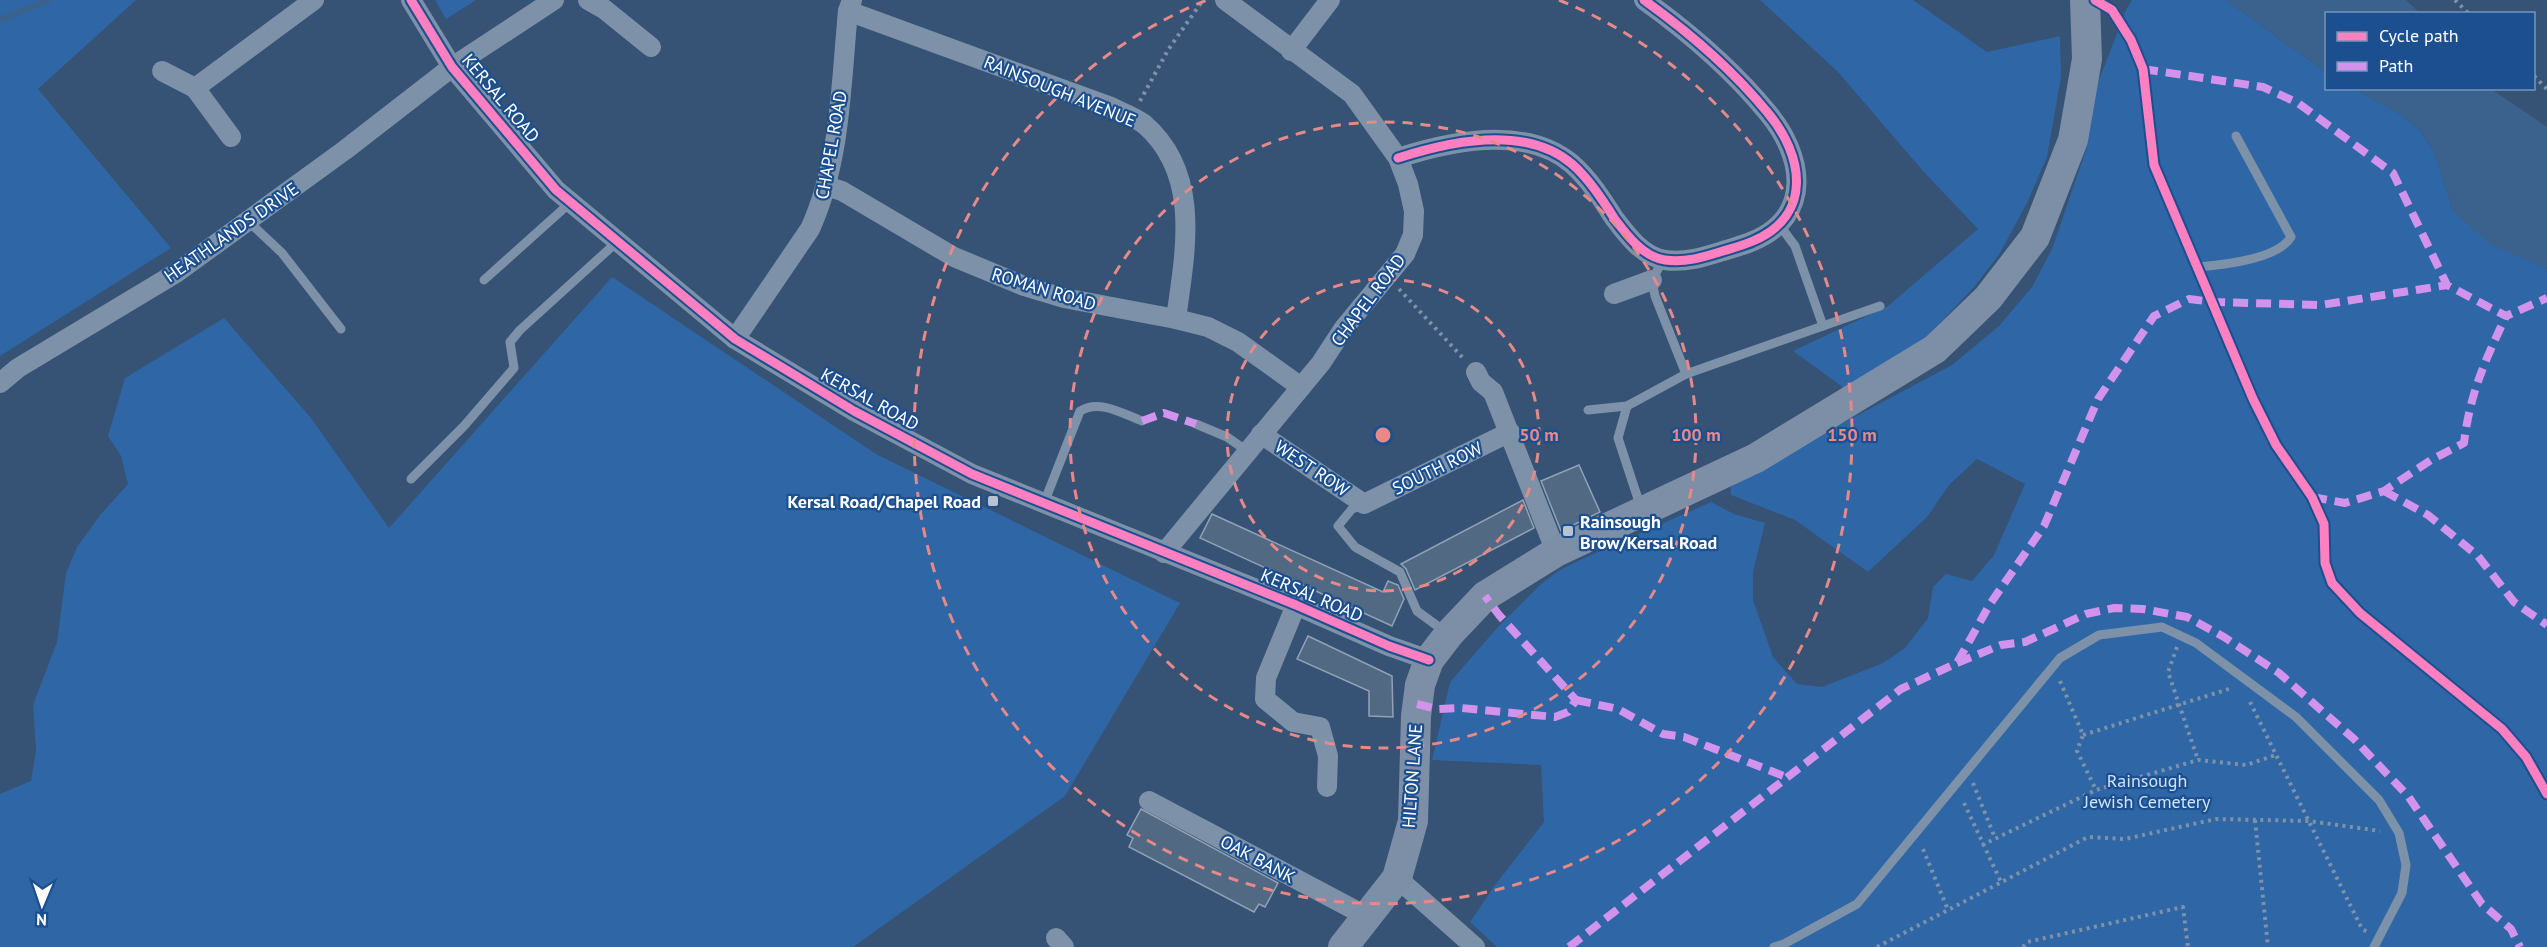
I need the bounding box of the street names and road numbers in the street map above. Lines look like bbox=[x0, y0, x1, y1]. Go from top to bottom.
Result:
street label: KERSAL ROAD bbox=[457, 49, 545, 147]
street label: RAINSOUGH AVENUE bbox=[981, 50, 1139, 132]
street label: CHAPEL ROAD bbox=[810, 89, 852, 201]
street label: HEATHLANDS DRIVE bbox=[159, 177, 303, 287]
street label: CHAPEL ROAD bbox=[1326, 249, 1410, 351]
street label: ROMAN ROAD bbox=[989, 262, 1099, 316]
street label: KERSAL ROAD bbox=[817, 363, 923, 435]
street label: WEST ROW bbox=[1270, 435, 1354, 501]
street label: SOUTH ROW bbox=[1388, 436, 1486, 500]
street label: KERSAL ROAD bbox=[1257, 563, 1367, 627]
street label: HILTON LANE bbox=[1397, 723, 1427, 829]
street label: OAK BANK bbox=[1216, 830, 1300, 888]

